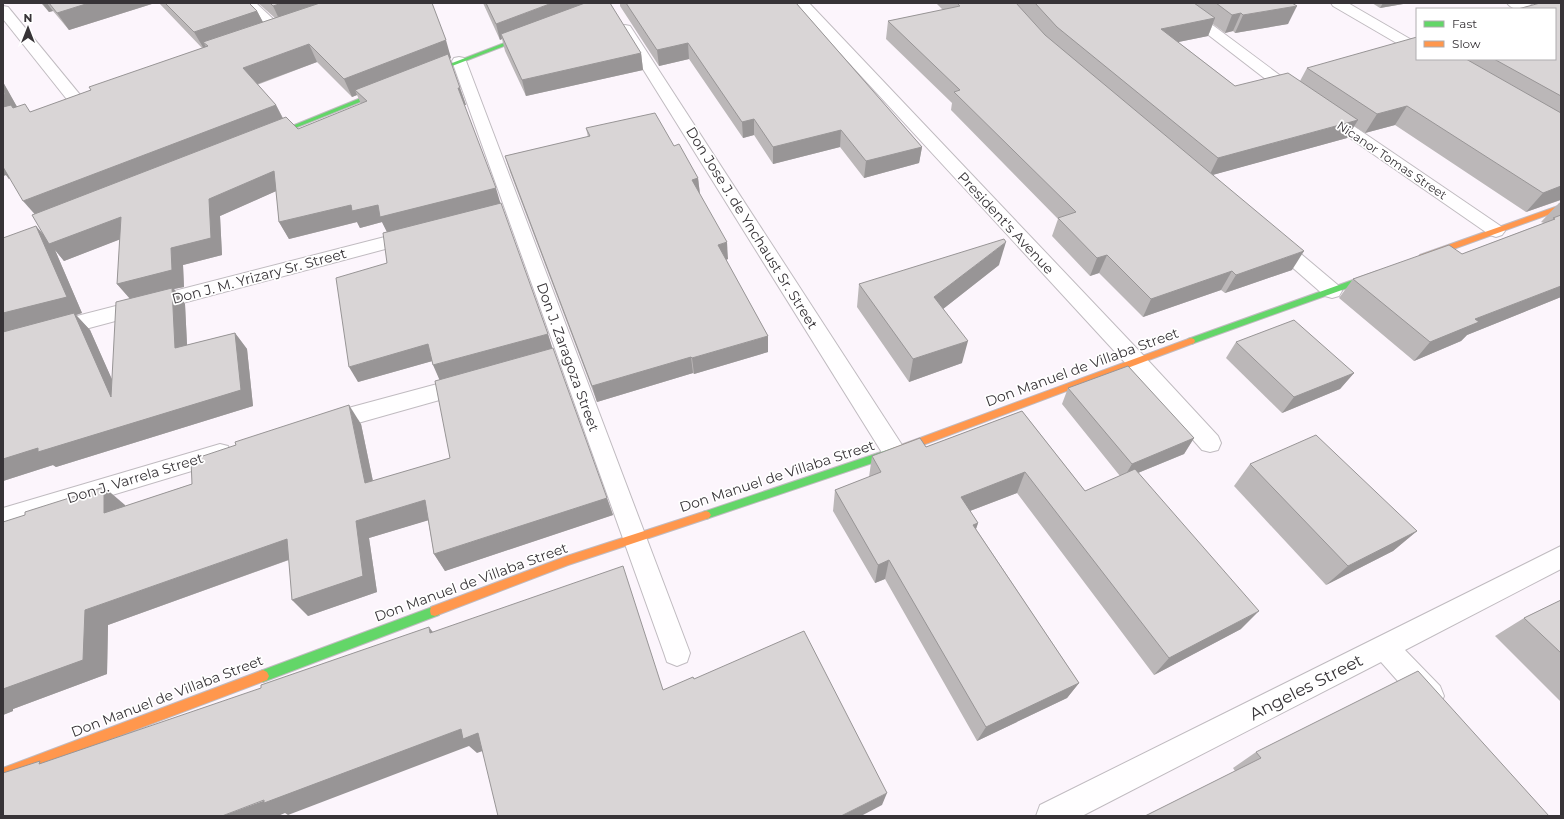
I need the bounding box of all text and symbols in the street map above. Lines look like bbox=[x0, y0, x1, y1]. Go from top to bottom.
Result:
north arrow bbox=[8, 8, 48, 48]
legend bbox=[1416, 8, 1556, 60]
text: N bbox=[24, 11, 32, 25]
text: Fast bbox=[1452, 16, 1477, 31]
text: Slow bbox=[1452, 36, 1481, 51]
street label: Nicanor Tomas Street bbox=[1334, 118, 1450, 202]
street label: Don Jose J. de Ynchaust Sr. Street bbox=[682, 123, 822, 333]
street label: President's Avenue bbox=[954, 168, 1058, 278]
street label: Don J. M. Yrizary Sr. Street bbox=[170, 244, 348, 308]
street label: Don J. Zaragoza Street bbox=[533, 280, 603, 434]
street label: Don Manuel de Villaba Street bbox=[983, 324, 1181, 410]
street label: Don Manuel de Villaba Street bbox=[677, 436, 877, 516]
street label: Don J. Varrela Street bbox=[65, 449, 206, 507]
street label: Don Manuel de Villaba Street bbox=[372, 539, 570, 625]
street label: Angeles Street bbox=[1246, 650, 1366, 724]
street label: Don Manuel de Villaba Street bbox=[68, 651, 266, 741]

